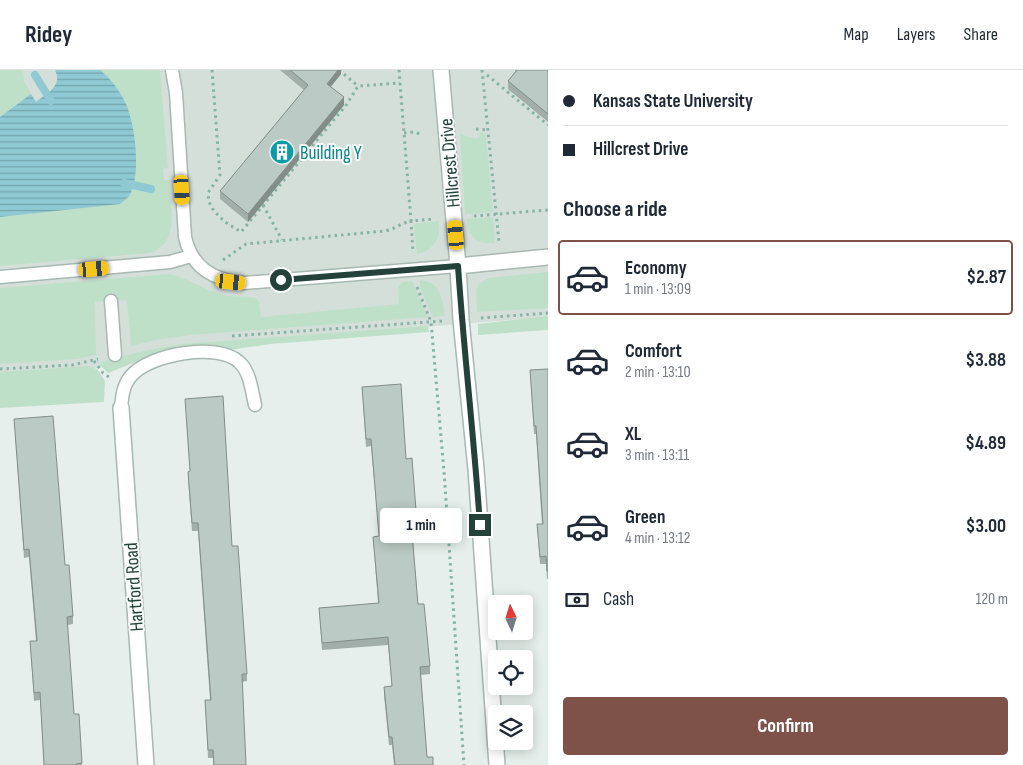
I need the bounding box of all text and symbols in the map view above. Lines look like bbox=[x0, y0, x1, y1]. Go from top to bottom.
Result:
text: Ridey bbox=[25, 20, 72, 49]
text: Map bbox=[844, 24, 869, 45]
text: Layers bbox=[897, 24, 936, 45]
text: Share bbox=[964, 24, 998, 45]
text: Kansas State University bbox=[593, 90, 753, 113]
street label: Hillcrest Drive bbox=[435, 117, 466, 208]
text: Hillcrest Drive bbox=[593, 138, 688, 161]
building icon: Building Y bbox=[269, 139, 295, 165]
place label: Building Y bbox=[300, 142, 362, 165]
car bbox=[173, 175, 190, 205]
text: Choose a ride bbox=[563, 196, 667, 223]
car bbox=[447, 219, 464, 251]
icon: car bbox=[565, 255, 610, 300]
text: Economy bbox=[625, 257, 687, 280]
car bbox=[78, 260, 109, 278]
text: $2.87 bbox=[966, 266, 1006, 289]
route start bbox=[270, 269, 292, 291]
car bbox=[215, 273, 246, 291]
text: 1 min · 13:09 bbox=[625, 280, 691, 299]
icon: car bbox=[565, 338, 610, 383]
text: Comfort bbox=[625, 340, 682, 363]
text: $3.88 bbox=[966, 349, 1006, 372]
text: 2 min · 13:10 bbox=[625, 363, 691, 382]
icon: car bbox=[565, 421, 610, 466]
text: XL bbox=[625, 423, 641, 446]
text: $4.89 bbox=[965, 432, 1006, 455]
text: 3 min · 13:11 bbox=[625, 446, 689, 465]
icon: car bbox=[565, 504, 610, 549]
text: Green bbox=[625, 506, 665, 529]
callout: 1 min bbox=[380, 508, 462, 542]
route end bbox=[469, 514, 491, 536]
text: $3.00 bbox=[966, 515, 1006, 538]
text: 1 min bbox=[406, 516, 436, 535]
text: 4 min · 13:12 bbox=[625, 529, 690, 548]
street label: Hartford Road bbox=[120, 542, 149, 632]
icon: cash bbox=[563, 586, 591, 614]
text: Cash bbox=[603, 588, 634, 611]
text: 120 m bbox=[976, 590, 1008, 609]
north arrow bbox=[488, 595, 532, 640]
map controls bbox=[488, 595, 533, 750]
button: locate bbox=[488, 650, 533, 695]
button: Confirm bbox=[563, 697, 1008, 755]
button: layers bbox=[488, 705, 533, 750]

